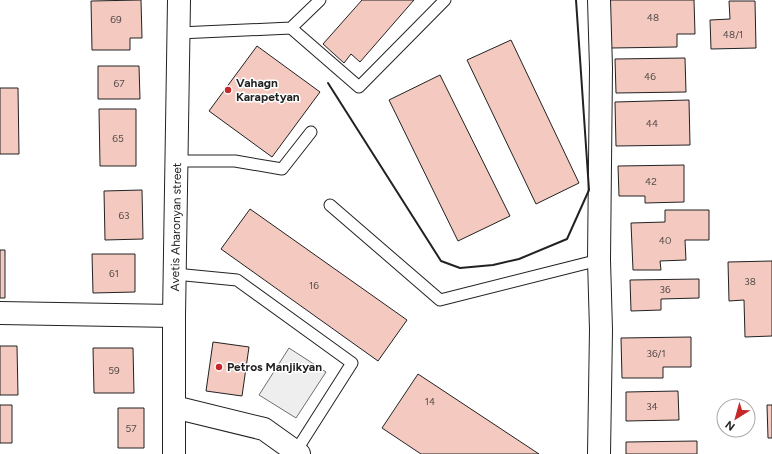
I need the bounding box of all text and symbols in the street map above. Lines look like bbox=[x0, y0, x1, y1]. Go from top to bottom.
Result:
house number: 48 bbox=[647, 11, 659, 24]
house number: 69 bbox=[110, 13, 122, 26]
house number: 48/1 bbox=[723, 28, 743, 41]
house number: 46 bbox=[644, 70, 656, 83]
place label: Vahagn Karapetyan bbox=[236, 76, 300, 104]
house number: 67 bbox=[113, 77, 125, 90]
marker: Vahagn Karapetyan bbox=[223, 85, 233, 95]
house number: 44 bbox=[646, 117, 658, 130]
house number: 65 bbox=[112, 132, 124, 145]
street label: Avetis Aharonyan street bbox=[168, 162, 184, 292]
house number: 42 bbox=[645, 175, 657, 188]
house number: 63 bbox=[118, 209, 130, 222]
house number: 40 bbox=[659, 234, 671, 247]
house number: 61 bbox=[109, 267, 119, 280]
house number: 38 bbox=[744, 275, 756, 288]
house number: 16 bbox=[309, 279, 319, 292]
house number: 36 bbox=[659, 283, 671, 296]
house number: 36/1 bbox=[646, 347, 666, 360]
place label: Petros Manjikyan bbox=[227, 360, 322, 374]
marker: Petros Manjikyan bbox=[214, 362, 224, 372]
house number: 59 bbox=[108, 364, 120, 377]
house number: 14 bbox=[425, 395, 435, 408]
north arrow bbox=[716, 398, 756, 438]
house number: 34 bbox=[646, 400, 658, 413]
text: N bbox=[723, 418, 738, 433]
house number: 57 bbox=[125, 422, 137, 435]

